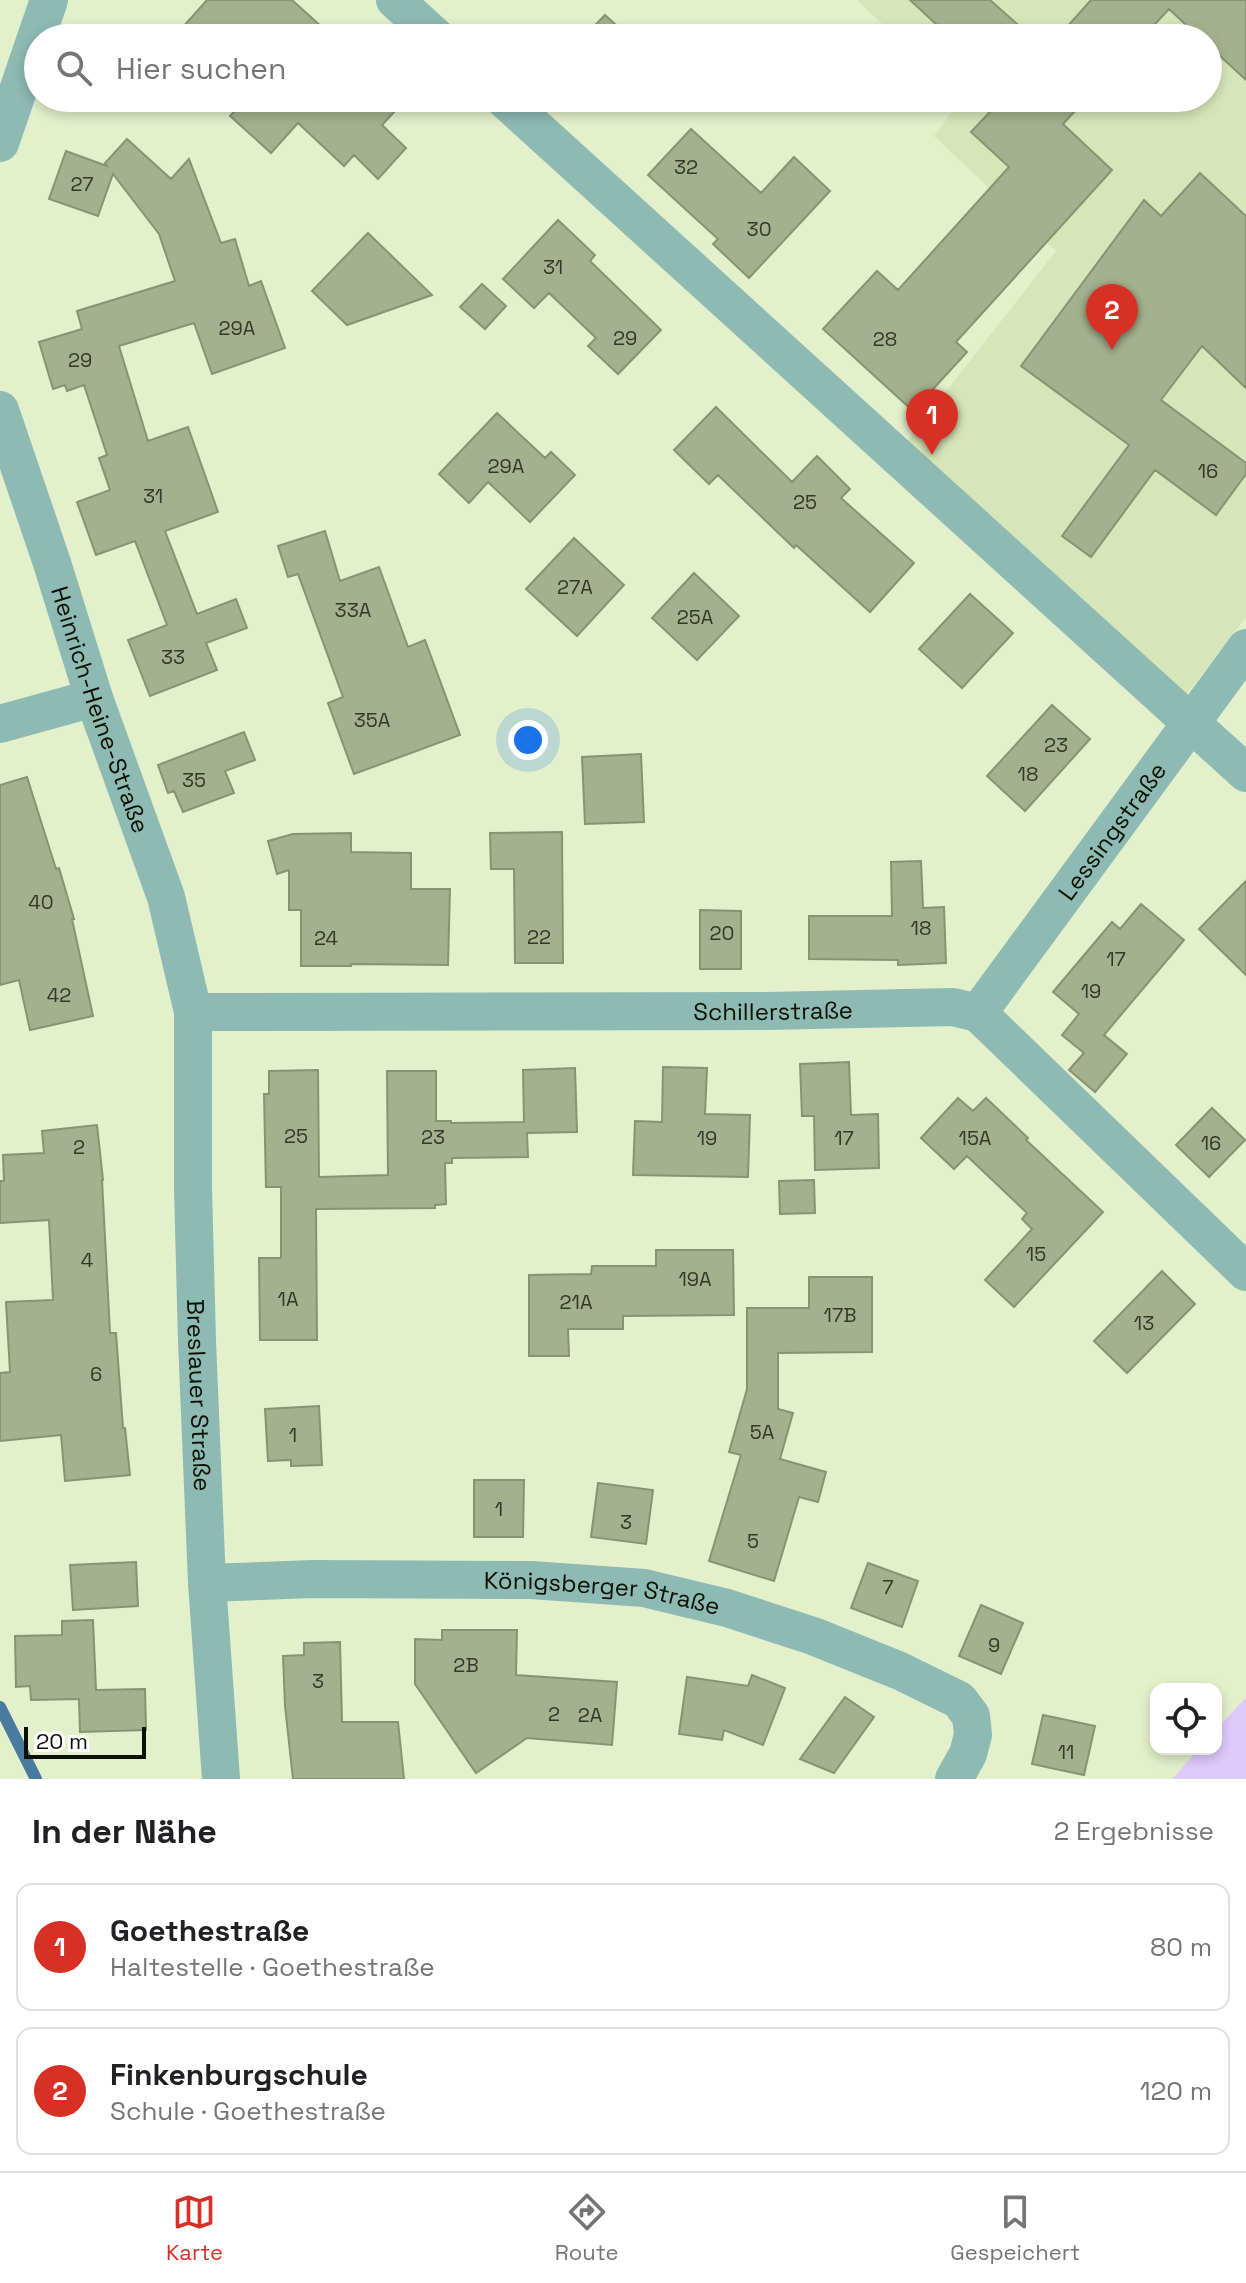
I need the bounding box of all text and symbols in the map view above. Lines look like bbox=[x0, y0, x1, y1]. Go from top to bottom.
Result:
search box bbox=[24, 24, 1222, 112]
icon: search bbox=[52, 46, 96, 90]
text: Hier suchen bbox=[116, 49, 286, 88]
house number: 32 bbox=[674, 154, 698, 180]
house number: 27 bbox=[70, 171, 94, 197]
house number: 30 bbox=[747, 216, 771, 242]
house number: 31 bbox=[543, 254, 563, 280]
pin: 2 bbox=[1086, 284, 1138, 350]
house number: 29A bbox=[219, 315, 256, 341]
house number: 29 bbox=[613, 325, 637, 351]
house number: 28 bbox=[873, 326, 897, 352]
house number: 29 bbox=[68, 347, 92, 373]
pin: 1 bbox=[906, 389, 958, 455]
house number: 29A bbox=[488, 453, 525, 479]
house number: 16 bbox=[1198, 458, 1218, 484]
house number: 31 bbox=[143, 483, 163, 509]
house number: 25 bbox=[793, 489, 817, 515]
house number: 27A bbox=[557, 574, 593, 600]
street label: Heinrich-Heine-Straße bbox=[45, 582, 157, 837]
house number: 33A bbox=[335, 597, 372, 623]
house number: 25A bbox=[677, 604, 714, 630]
house number: 33 bbox=[161, 644, 185, 670]
house number: 35A bbox=[354, 707, 391, 733]
your location bbox=[508, 720, 548, 760]
house number: 23 bbox=[1044, 732, 1068, 758]
street label: Lessingstraße bbox=[1051, 756, 1173, 906]
house number: 18 bbox=[1018, 761, 1038, 787]
house number: 35 bbox=[182, 767, 206, 793]
house number: 40 bbox=[28, 889, 54, 915]
house number: 18 bbox=[911, 915, 931, 941]
house number: 20 bbox=[710, 920, 734, 946]
house number: 22 bbox=[527, 924, 551, 950]
house number: 24 bbox=[314, 925, 338, 951]
house number: 17 bbox=[1106, 946, 1126, 972]
house number: 19 bbox=[1081, 978, 1101, 1004]
house number: 42 bbox=[47, 982, 71, 1008]
street label: Schillerstraße bbox=[693, 994, 853, 1027]
house number: 25 bbox=[284, 1123, 308, 1149]
house number: 23 bbox=[421, 1124, 445, 1150]
house number: 19 bbox=[697, 1125, 717, 1151]
house number: 17 bbox=[834, 1125, 854, 1151]
house number: 15A bbox=[959, 1125, 992, 1151]
house number: 16 bbox=[1201, 1130, 1221, 1156]
house number: 2 bbox=[73, 1134, 85, 1160]
house number: 15 bbox=[1026, 1241, 1046, 1267]
house number: 4 bbox=[81, 1247, 93, 1273]
house number: 19A bbox=[678, 1266, 712, 1292]
house number: 1A bbox=[278, 1286, 299, 1312]
house number: 21A bbox=[559, 1289, 593, 1315]
street label: Breslauer Straße bbox=[180, 1299, 219, 1492]
house number: 17B bbox=[824, 1302, 856, 1328]
house number: 13 bbox=[1134, 1310, 1154, 1336]
house number: 6 bbox=[90, 1361, 102, 1387]
house number: 5A bbox=[750, 1419, 775, 1445]
house number: 1 bbox=[289, 1422, 297, 1448]
house number: 1 bbox=[495, 1496, 503, 1522]
house number: 3 bbox=[620, 1509, 632, 1535]
house number: 5 bbox=[747, 1528, 759, 1554]
street label: Königsberger Straße bbox=[484, 1564, 723, 1621]
house number: 7 bbox=[882, 1574, 894, 1600]
house number: 9 bbox=[988, 1632, 1000, 1658]
house number: 2B bbox=[453, 1652, 479, 1678]
house number: 3 bbox=[312, 1668, 324, 1694]
map controls bbox=[1150, 1683, 1222, 1755]
button: locate bbox=[1150, 1683, 1222, 1755]
house number: 2 bbox=[548, 1701, 560, 1727]
house number: 2A bbox=[578, 1702, 603, 1728]
scale bar bbox=[24, 1723, 146, 1759]
text: 20 m bbox=[36, 1727, 88, 1755]
house number: 11 bbox=[1058, 1739, 1074, 1765]
text: In der Nähe bbox=[32, 1810, 217, 1853]
text: 2 Ergebnisse bbox=[1054, 1814, 1214, 1848]
text: Goethestraße bbox=[110, 1911, 309, 1950]
text: 1 bbox=[54, 1930, 66, 1964]
text: 80 m bbox=[1150, 1930, 1212, 1964]
text: Haltestelle · Goethestraße bbox=[110, 1950, 435, 1984]
text: Finkenburgschule bbox=[110, 2055, 368, 2094]
text: 2 bbox=[52, 2074, 68, 2108]
text: 120 m bbox=[1140, 2074, 1212, 2108]
text: Schule · Goethestraße bbox=[110, 2094, 386, 2128]
tab: Karte bbox=[166, 2190, 223, 2266]
tab: Route bbox=[555, 2190, 619, 2266]
tab: Gespeichert bbox=[950, 2190, 1080, 2266]

